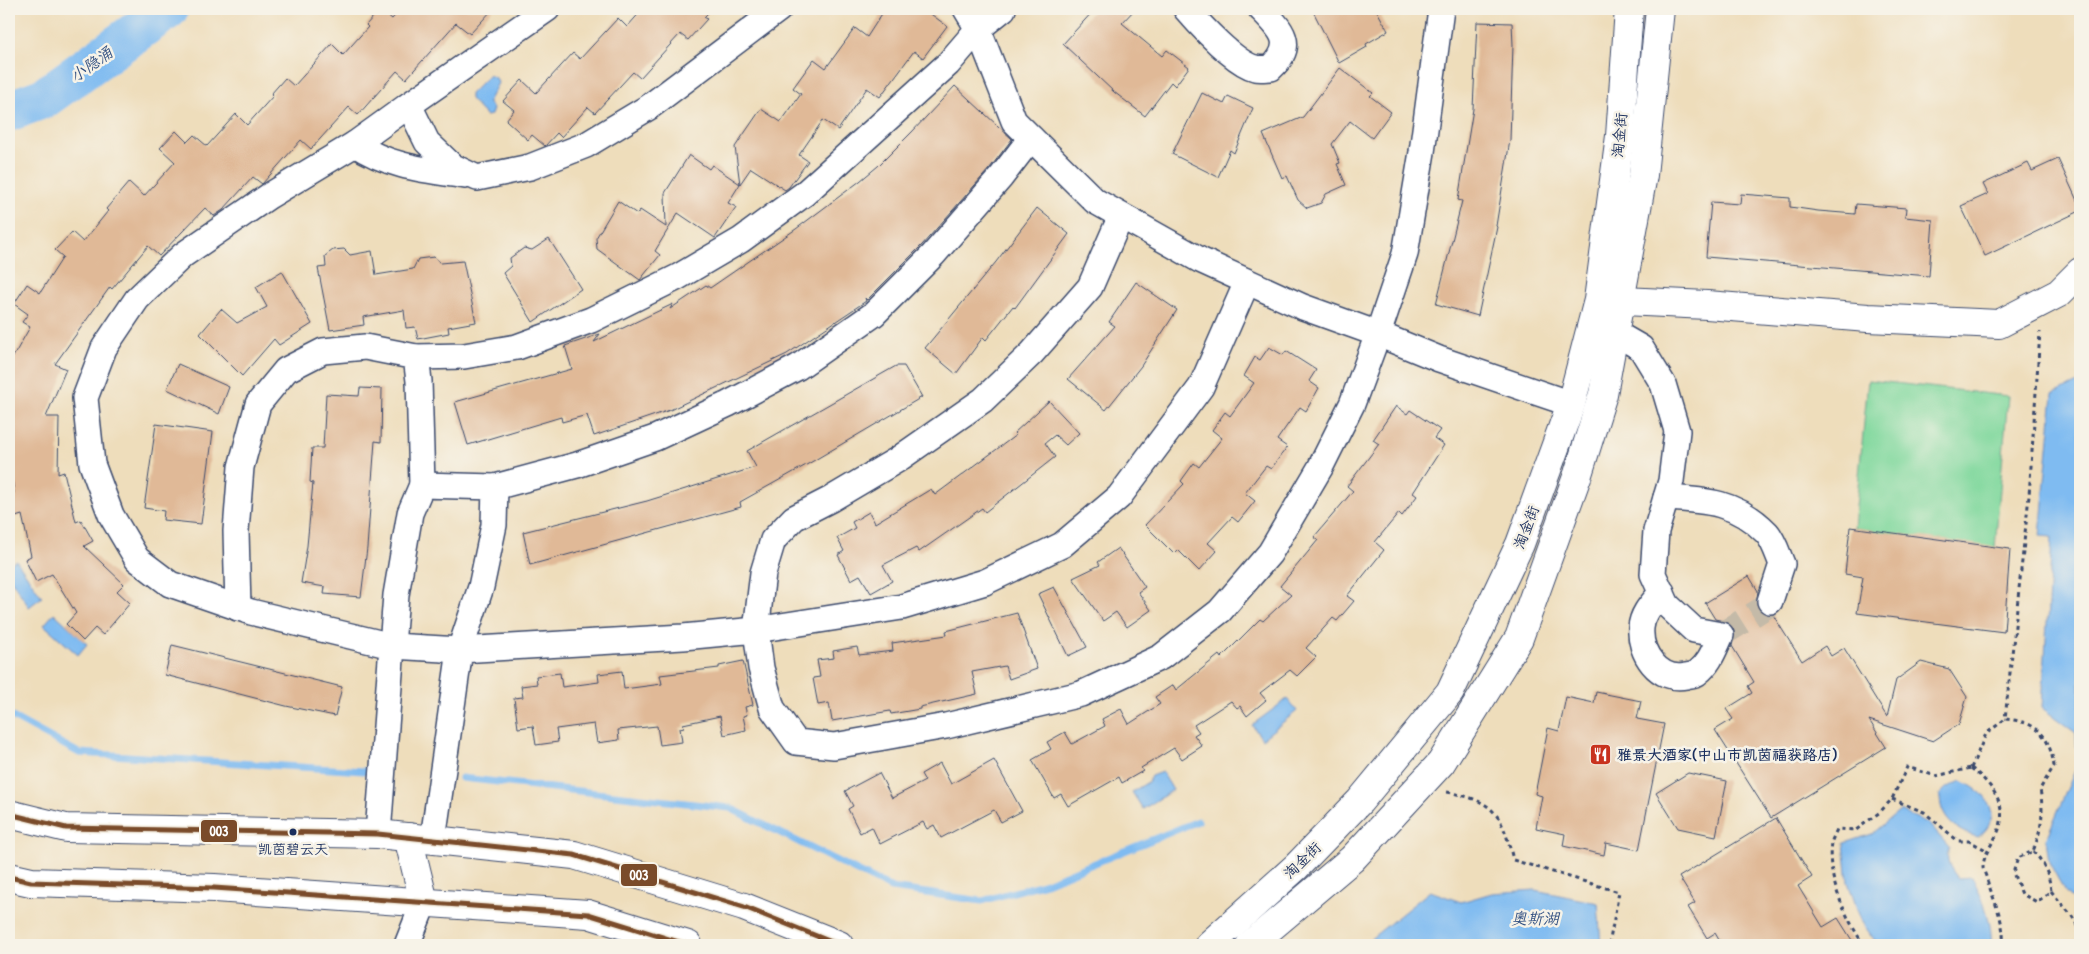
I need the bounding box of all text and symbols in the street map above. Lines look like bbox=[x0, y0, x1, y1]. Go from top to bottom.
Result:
water label: 小隐涌 bbox=[65, 40, 118, 87]
street label: 淘金街 bbox=[1607, 112, 1631, 158]
street label: 淘金街 bbox=[1508, 502, 1544, 552]
restaurant icon: 雅景大酒家(中山市凯茵福获路店) bbox=[1589, 742, 1613, 766]
place label: 雅景大酒家(中山市凯茵福获路店) bbox=[1617, 744, 1837, 765]
line badge: 003 bbox=[200, 819, 238, 843]
text: 003 bbox=[210, 821, 229, 840]
marker: 凯茵碧云天 bbox=[288, 827, 298, 837]
street label: 淘金街 bbox=[1279, 837, 1325, 883]
place label: 凯茵碧云天 bbox=[258, 839, 328, 858]
line badge: 003 bbox=[620, 863, 658, 887]
text: 003 bbox=[630, 865, 649, 884]
water label: 奥斯湖 bbox=[1511, 907, 1561, 929]

